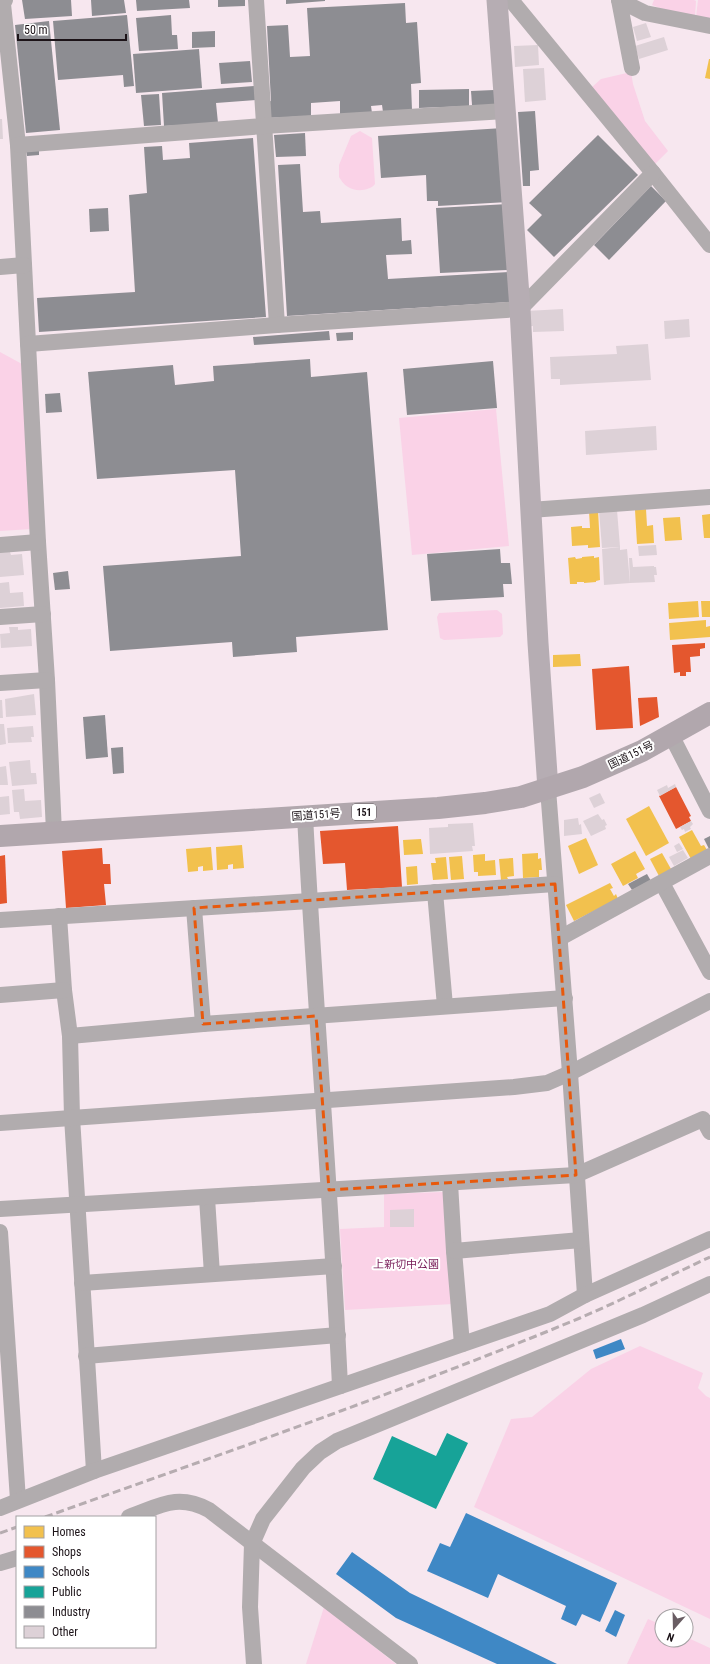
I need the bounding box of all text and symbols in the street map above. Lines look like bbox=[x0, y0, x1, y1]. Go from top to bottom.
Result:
scale bar bbox=[18, 16, 126, 42]
text: 50 m bbox=[24, 23, 48, 37]
street label: 国道151号 bbox=[606, 738, 656, 772]
road number: 151 bbox=[352, 804, 376, 820]
street label: 国道151号 bbox=[291, 807, 341, 823]
park label: 上新切中公園 bbox=[373, 1258, 439, 1271]
legend bbox=[16, 1516, 156, 1648]
text: Homes bbox=[52, 1525, 86, 1539]
text: Shops bbox=[52, 1545, 81, 1559]
text: Schools bbox=[52, 1565, 90, 1579]
text: Public bbox=[52, 1585, 82, 1599]
text: Industry bbox=[52, 1605, 90, 1619]
north arrow bbox=[654, 1608, 694, 1648]
text: Other bbox=[52, 1625, 78, 1639]
text: N bbox=[665, 1630, 676, 1644]

